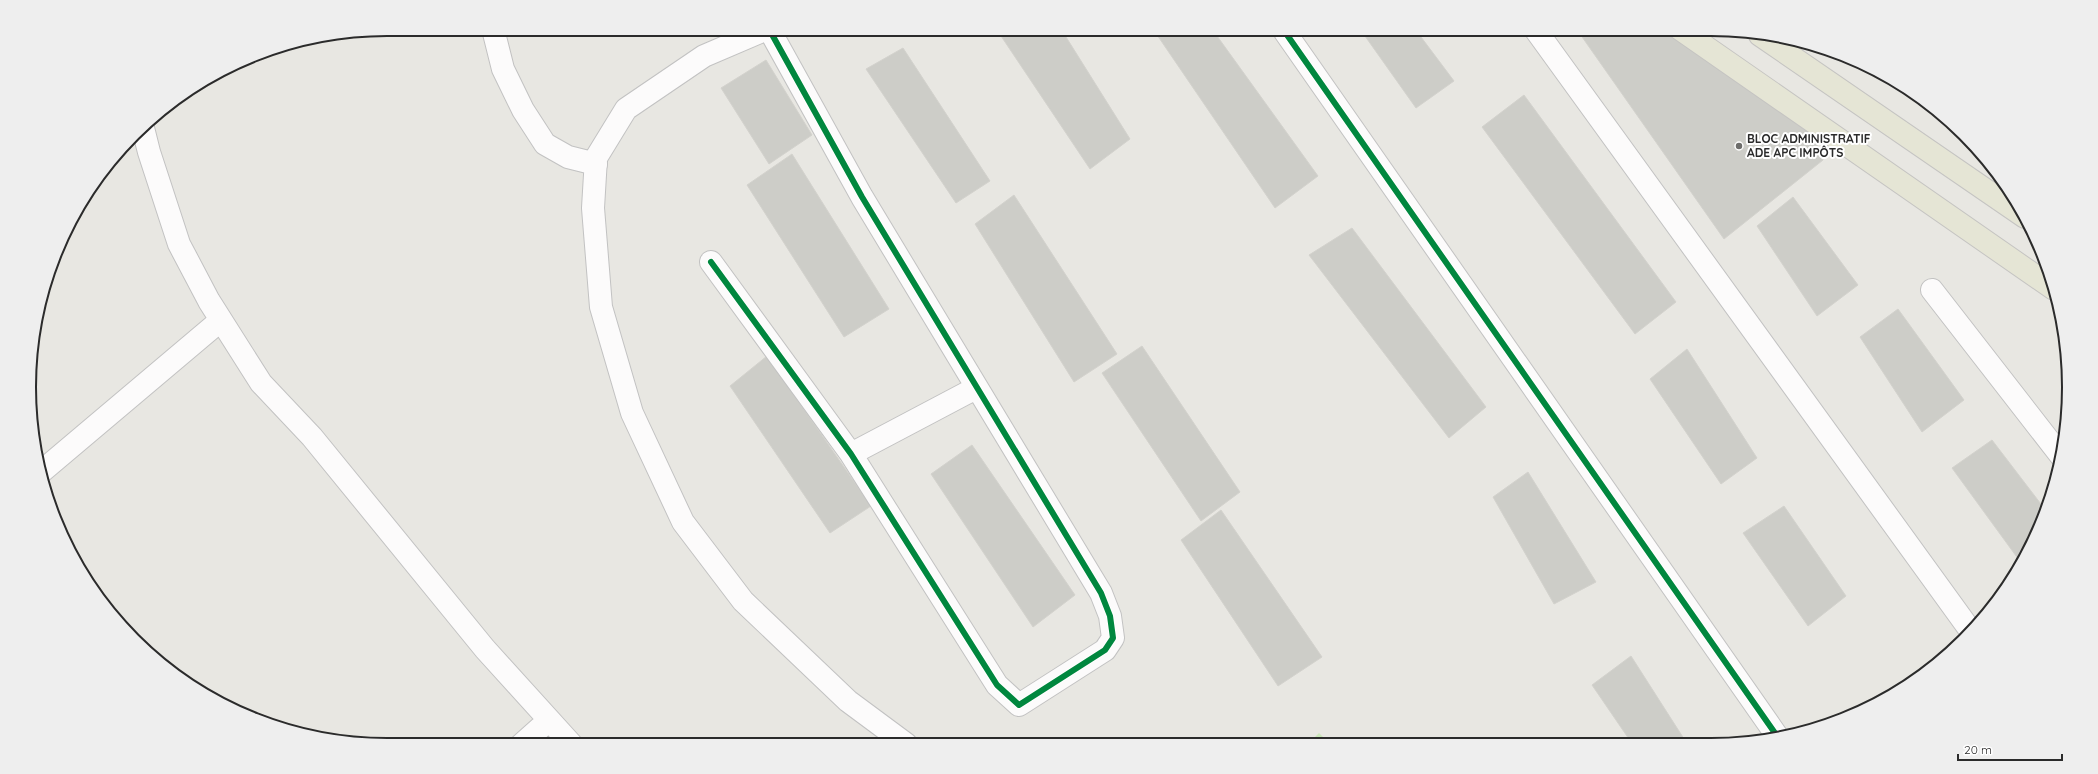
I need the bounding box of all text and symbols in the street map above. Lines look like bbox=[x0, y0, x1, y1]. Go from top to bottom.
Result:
place label: BLOC ADMINISTRATIF ADE APC IMPÔTS bbox=[1747, 131, 1871, 160]
marker: BLOC ADMINISTRATIF ADE APC IMPÔTS bbox=[1734, 141, 1744, 151]
scale bar bbox=[1958, 736, 2062, 762]
text: 20 m bbox=[1964, 742, 1992, 757]

